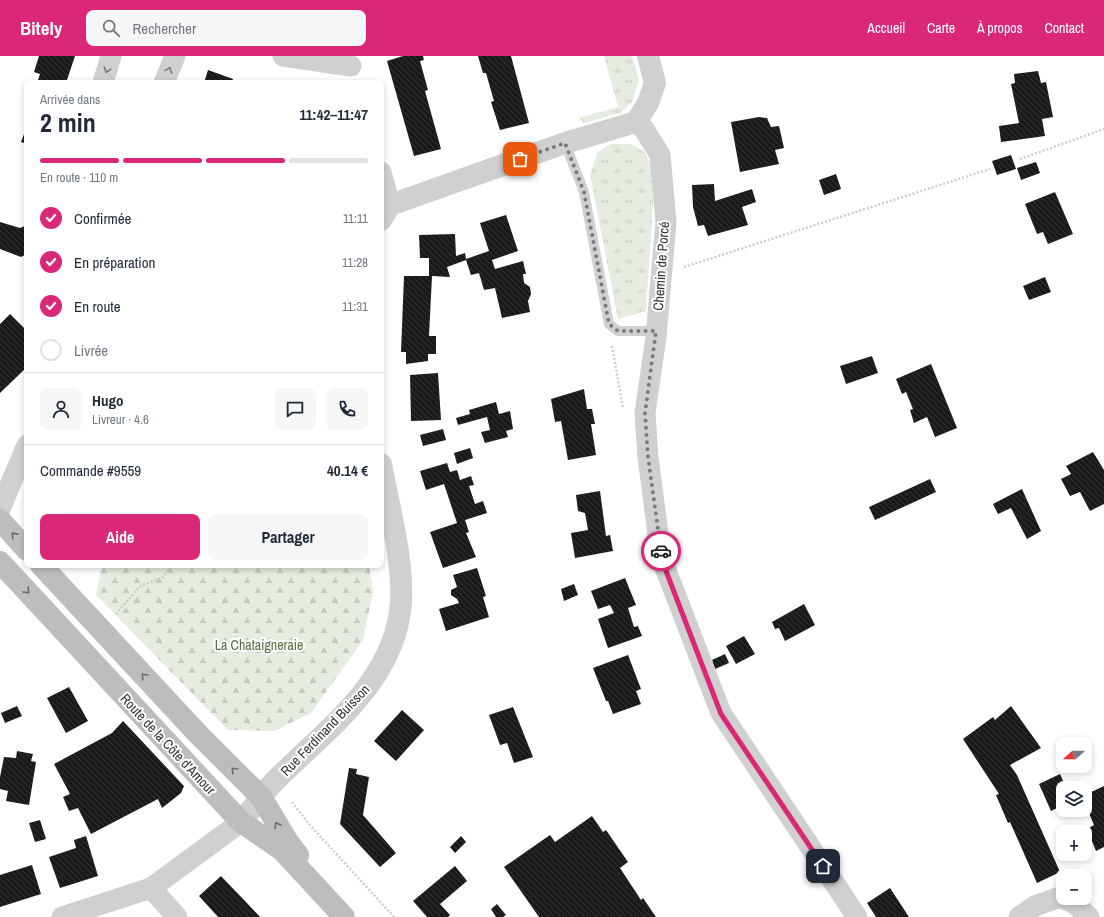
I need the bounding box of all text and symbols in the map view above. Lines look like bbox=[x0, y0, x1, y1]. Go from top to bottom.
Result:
search box bbox=[86, 10, 366, 46]
text: Bitely bbox=[20, 15, 62, 41]
icon: search bbox=[100, 17, 122, 39]
text: Rechercher bbox=[132, 18, 196, 39]
text: Accueil bbox=[867, 19, 905, 37]
text: Carte bbox=[927, 19, 955, 37]
text: À propos bbox=[977, 19, 1022, 37]
text: Contact bbox=[1044, 19, 1084, 37]
one-way arrow bbox=[103, 66, 112, 73]
one-way arrow bbox=[165, 66, 173, 73]
text: Arrivée dans bbox=[40, 91, 100, 108]
text: 11:42–11:47 bbox=[300, 104, 368, 125]
text: 2 min bbox=[40, 105, 96, 140]
pin bbox=[503, 142, 537, 176]
icon: bag bbox=[509, 148, 531, 170]
text: En route · 110 m bbox=[40, 169, 118, 186]
icon: check bbox=[40, 207, 62, 229]
text: Confirmée bbox=[74, 208, 131, 229]
text: 11:11 bbox=[343, 210, 368, 227]
street label: Chemin de Porcé bbox=[649, 221, 673, 311]
icon: check bbox=[40, 251, 62, 273]
text: En préparation bbox=[74, 252, 155, 273]
text: 11:28 bbox=[342, 254, 368, 271]
icon: check bbox=[40, 295, 62, 317]
text: En route bbox=[74, 296, 121, 317]
text: 11:31 bbox=[342, 298, 368, 315]
text: Livrée bbox=[74, 340, 108, 361]
button: person bbox=[40, 388, 82, 430]
button: chat bbox=[274, 388, 316, 430]
button: phone bbox=[326, 388, 368, 430]
text: Hugo bbox=[92, 390, 123, 411]
text: Livreur · 4.6 bbox=[92, 411, 149, 428]
text: Commande #9559 bbox=[40, 460, 141, 481]
text: 40.14 € bbox=[327, 460, 368, 481]
button: Aide bbox=[40, 514, 200, 560]
button: Partager bbox=[208, 514, 368, 560]
courier bbox=[641, 531, 681, 571]
one-way arrow bbox=[11, 532, 18, 539]
icon: car bbox=[650, 540, 672, 562]
one-way arrow bbox=[22, 586, 29, 594]
park label: La Chataigneraie bbox=[215, 636, 303, 654]
one-way arrow bbox=[142, 673, 149, 680]
street label: Rue Ferdinand Buisson bbox=[277, 680, 373, 780]
street label: Route de la Côte d'Amour bbox=[116, 690, 220, 798]
north arrow bbox=[1056, 737, 1092, 773]
map controls bbox=[1056, 737, 1092, 905]
one-way arrow bbox=[231, 767, 239, 775]
button: layers bbox=[1056, 781, 1092, 817]
one-way arrow bbox=[275, 822, 282, 829]
button: + bbox=[1056, 825, 1092, 861]
pin bbox=[806, 849, 840, 883]
icon: home bbox=[812, 855, 834, 877]
button: − bbox=[1056, 869, 1092, 905]

